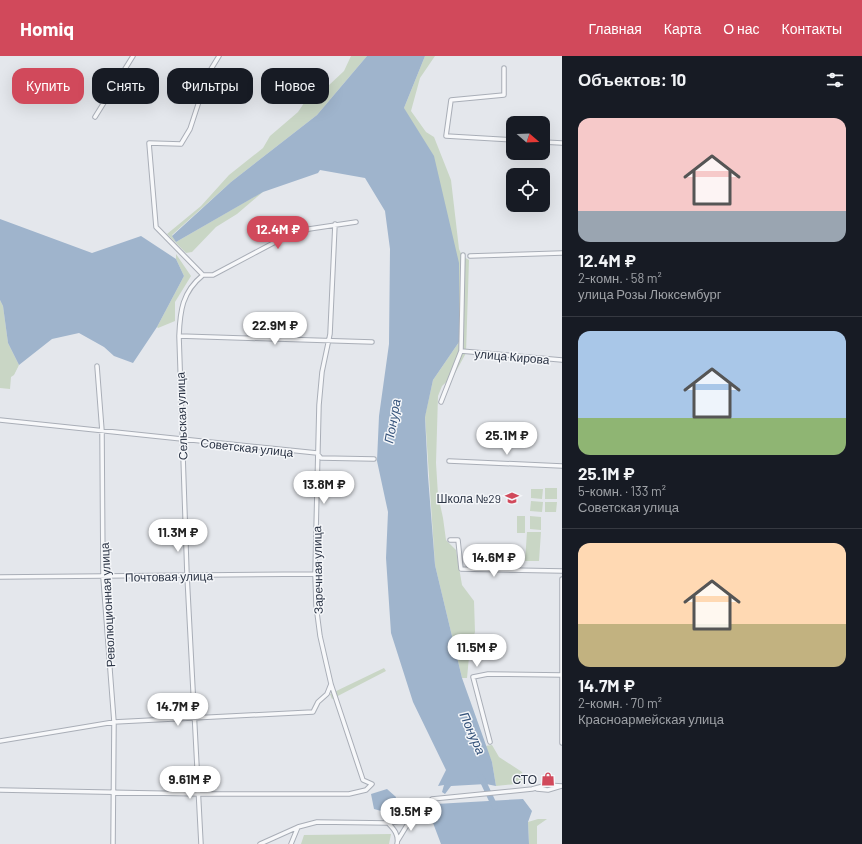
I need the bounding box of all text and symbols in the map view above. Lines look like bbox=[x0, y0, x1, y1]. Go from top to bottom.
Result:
text: Homiq bbox=[20, 17, 74, 40]
text: Главная bbox=[589, 20, 642, 37]
text: Карта bbox=[664, 20, 701, 37]
text: О нас bbox=[723, 20, 760, 37]
text: Контакты bbox=[782, 20, 842, 37]
chip: Купить bbox=[12, 68, 84, 104]
chip: Снять bbox=[92, 68, 159, 104]
chip: Фильтры bbox=[167, 68, 253, 104]
chip: Новое bbox=[261, 68, 329, 104]
text: Объектов: 10 bbox=[578, 69, 686, 89]
icon: filters bbox=[824, 69, 846, 91]
north arrow bbox=[506, 116, 550, 160]
map controls bbox=[506, 116, 550, 212]
icon: home bbox=[676, 144, 748, 216]
button: locate bbox=[506, 168, 550, 212]
pin: 12.4M ₽ bbox=[241, 216, 315, 250]
text: 12.4M ₽ bbox=[256, 221, 300, 237]
text: 12.4M ₽ bbox=[578, 250, 636, 270]
text: 2-комн. · 58 m² bbox=[578, 270, 662, 286]
text: улица Розы Люксембург bbox=[578, 286, 722, 302]
pin: 22.9M ₽ bbox=[238, 312, 312, 346]
text: 22.9M ₽ bbox=[252, 317, 298, 333]
street label: улица Кирова bbox=[474, 346, 550, 367]
icon: home bbox=[676, 357, 748, 429]
street label: Сельская улица bbox=[172, 371, 191, 460]
water label: Понура bbox=[380, 398, 404, 444]
pin: 25.1M ₽ bbox=[470, 422, 544, 456]
text: 25.1M ₽ bbox=[485, 427, 529, 443]
street label: Советская улица bbox=[200, 435, 294, 460]
text: 25.1M ₽ bbox=[578, 463, 635, 483]
pin: 13.8M ₽ bbox=[287, 471, 361, 505]
text: 13.8M ₽ bbox=[302, 476, 346, 492]
text: 5-комн. · 133 m² bbox=[578, 483, 666, 499]
school or university icon: Школа №29 bbox=[504, 490, 520, 506]
place label: Школа №29 bbox=[437, 491, 501, 505]
text: Советская улица bbox=[578, 499, 679, 515]
pin: 11.3M ₽ bbox=[141, 519, 215, 553]
text: 11.3M ₽ bbox=[158, 524, 198, 540]
street label: Заречная улица bbox=[309, 525, 326, 614]
street label: Революционная улица bbox=[97, 542, 118, 668]
pin: 14.6M ₽ bbox=[457, 544, 531, 578]
text: 14.6M ₽ bbox=[472, 549, 516, 565]
street label: Почтовая улица bbox=[125, 568, 214, 585]
icon: home bbox=[676, 569, 748, 641]
pin: 11.5M ₽ bbox=[440, 634, 514, 668]
text: 11.5M ₽ bbox=[457, 639, 497, 655]
text: 14.7M ₽ bbox=[578, 675, 635, 695]
pin: 14.7M ₽ bbox=[141, 693, 215, 727]
text: 2-комн. · 70 m² bbox=[578, 695, 662, 711]
text: 14.7M ₽ bbox=[156, 698, 200, 714]
water label: Понура bbox=[457, 709, 489, 757]
text: Красноармейская улица bbox=[578, 711, 724, 727]
pin: 9.61M ₽ bbox=[153, 766, 227, 800]
text: 9.61M ₽ bbox=[169, 771, 211, 787]
shop icon: СТО bbox=[540, 771, 556, 787]
place label: СТО bbox=[513, 772, 537, 786]
pin: 19.5M ₽ bbox=[374, 798, 448, 832]
text: 19.5M ₽ bbox=[389, 803, 433, 819]

